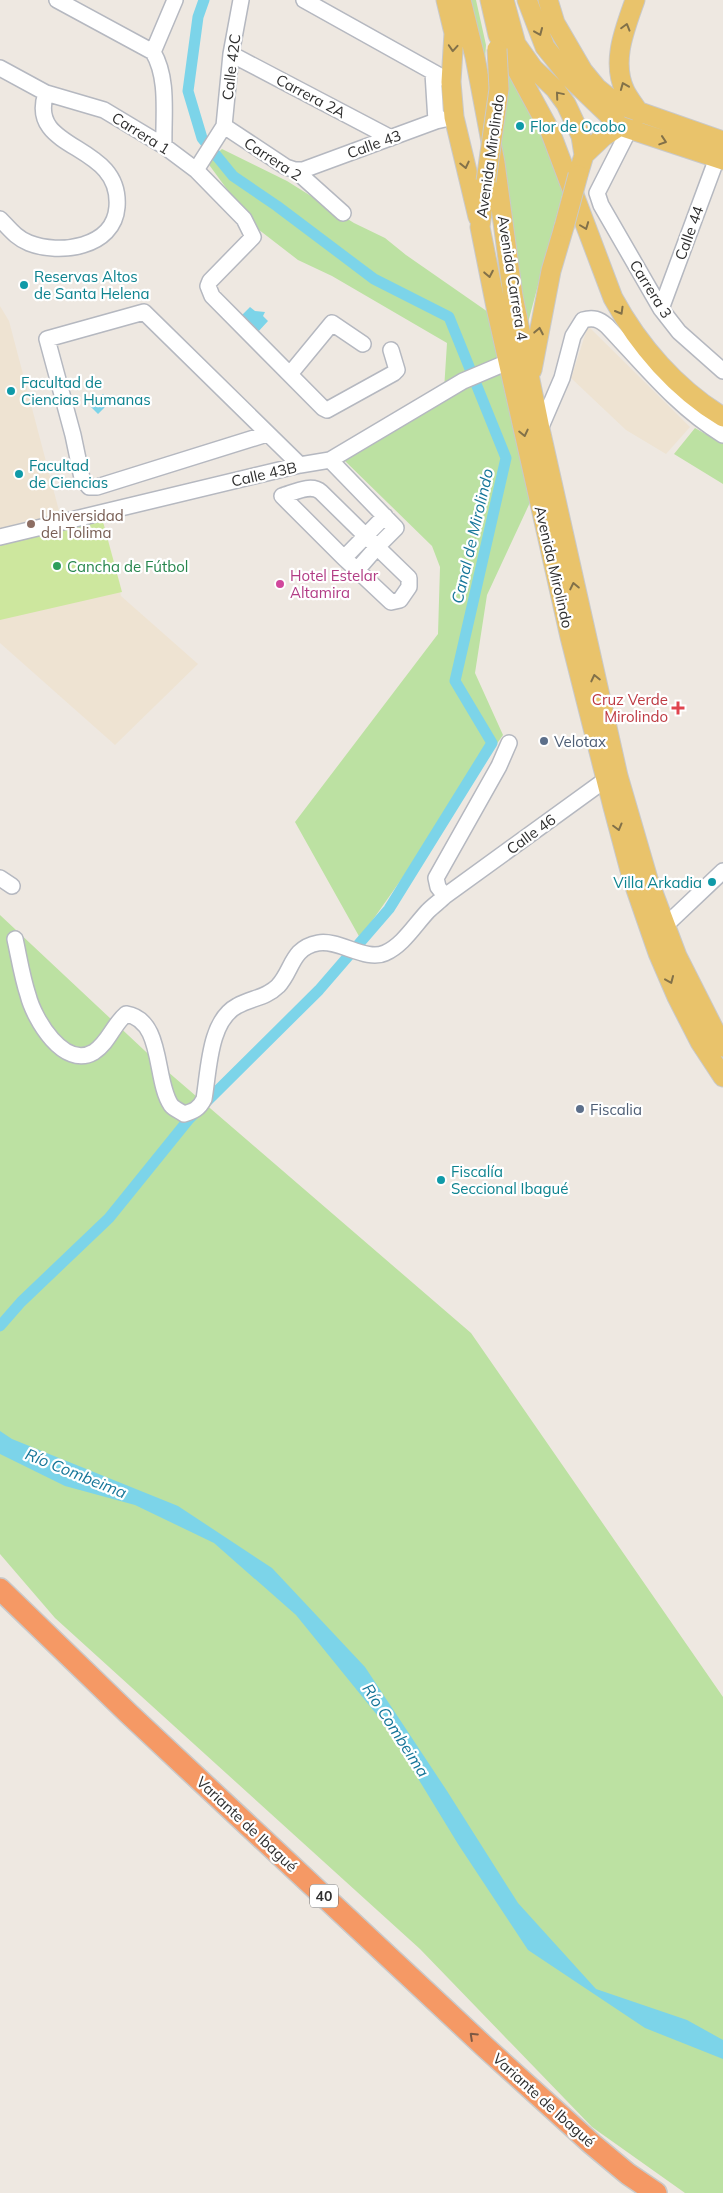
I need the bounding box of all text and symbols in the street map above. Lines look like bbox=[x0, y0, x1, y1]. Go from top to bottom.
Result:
one-way arrow bbox=[621, 23, 631, 32]
one-way arrow bbox=[532, 27, 543, 36]
street label: Calle 42C bbox=[218, 33, 244, 101]
one-way arrow bbox=[448, 44, 459, 52]
street label: Carrera 2A bbox=[273, 70, 349, 122]
one-way arrow bbox=[620, 82, 630, 91]
one-way arrow bbox=[555, 91, 564, 100]
street label: Avenida Mirolindo bbox=[472, 93, 508, 219]
street label: Carrera 1 bbox=[108, 108, 174, 158]
place label: Flor de Ocobo bbox=[530, 117, 626, 136]
marker: Flor de Ocobo bbox=[514, 120, 526, 132]
street label: Calle 43 bbox=[344, 125, 404, 163]
street label: Carrera 2 bbox=[240, 133, 306, 185]
one-way arrow bbox=[659, 135, 667, 145]
one-way arrow bbox=[459, 160, 469, 169]
street label: Calle 44 bbox=[670, 203, 708, 263]
street label: Avenida Carrera 4 bbox=[494, 214, 532, 342]
one-way arrow bbox=[579, 221, 589, 230]
street label: Carrera 3 bbox=[626, 256, 676, 322]
place label: Reservas Altos de Santa Helena bbox=[34, 267, 150, 303]
one-way arrow bbox=[484, 270, 494, 279]
marker: Reservas Altos de Santa Helena bbox=[18, 279, 30, 291]
one-way arrow bbox=[613, 305, 623, 314]
one-way arrow bbox=[534, 327, 544, 335]
place label: Facultad de Ciencias Humanas bbox=[21, 373, 151, 409]
marker: Facultad de Ciencias Humanas bbox=[5, 385, 17, 397]
one-way arrow bbox=[518, 429, 529, 438]
place label: Facultad de Ciencias bbox=[29, 456, 108, 492]
street label: Calle 43B bbox=[229, 457, 299, 491]
water label: Canal de Mirolindo bbox=[447, 467, 497, 605]
marker: Facultad de Ciencias bbox=[13, 468, 25, 480]
street label: Avenida Mirolindo bbox=[531, 504, 577, 630]
place label: Universidad del Tolima bbox=[41, 506, 124, 542]
marker: Universidad del Tolima bbox=[25, 518, 37, 530]
place label: Cancha de Fútbol bbox=[67, 557, 188, 576]
marker: Cancha de Fútbol bbox=[51, 560, 63, 572]
place label: Hotel Estelar Altamira bbox=[290, 566, 379, 602]
marker: Hotel Estelar Altamira bbox=[274, 578, 286, 590]
one-way arrow bbox=[569, 582, 580, 590]
one-way arrow bbox=[590, 673, 601, 682]
place label: Cruz Verde Mirolindo bbox=[592, 690, 668, 726]
marker: Cruz Verde Mirolindo bbox=[672, 702, 684, 714]
place label: Velotax bbox=[554, 732, 606, 751]
marker: Velotax bbox=[538, 735, 550, 747]
street label: Calle 46 bbox=[503, 810, 559, 858]
one-way arrow bbox=[612, 822, 623, 831]
place label: Villa Arkadia bbox=[613, 873, 702, 892]
marker: Villa Arkadia bbox=[706, 876, 718, 888]
one-way arrow bbox=[664, 975, 674, 984]
place label: Fiscalia bbox=[590, 1100, 642, 1119]
marker: Fiscalia bbox=[574, 1103, 586, 1115]
place label: Fiscalía Seccional Ibagué bbox=[451, 1162, 568, 1198]
marker: Fiscalía Seccional Ibagué bbox=[435, 1174, 447, 1186]
water label: Río Combeima bbox=[22, 1444, 130, 1503]
water label: Río Combeima bbox=[358, 1679, 434, 1781]
street label: Variante de Ibagué bbox=[192, 1772, 302, 1876]
road number: 40 bbox=[310, 1884, 338, 1908]
one-way arrow bbox=[470, 2033, 479, 2042]
street label: Variante de Ibagué bbox=[489, 2049, 599, 2151]

